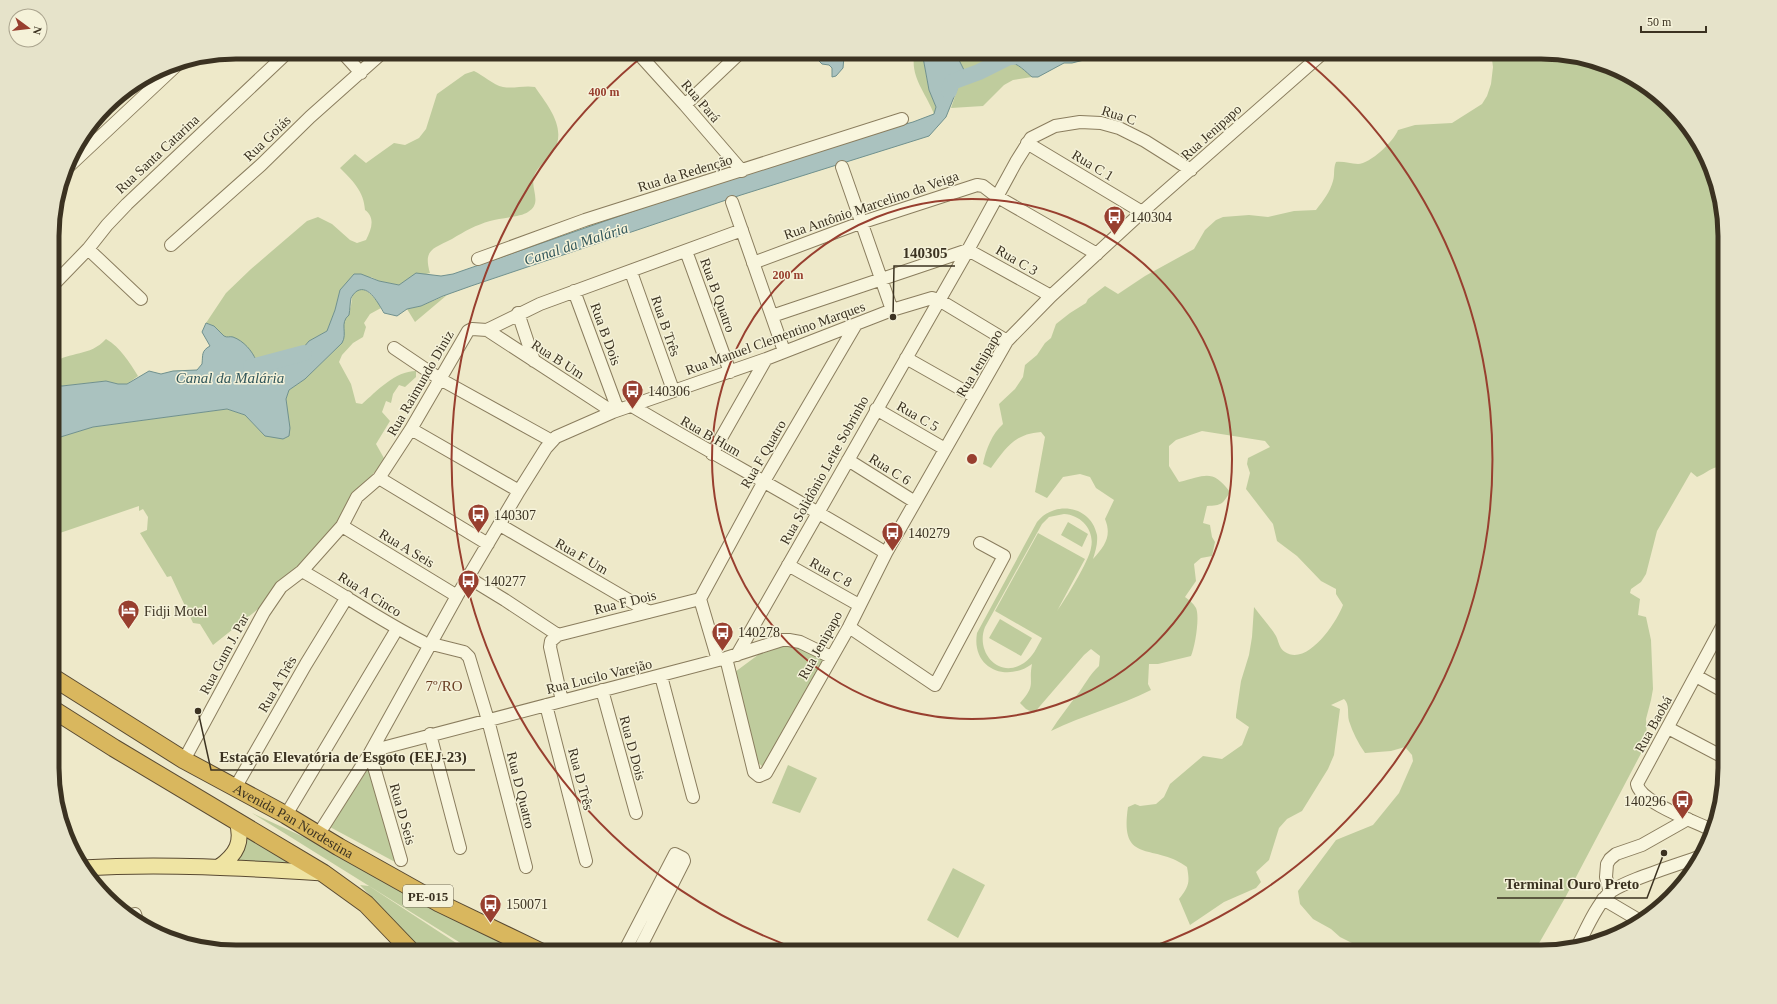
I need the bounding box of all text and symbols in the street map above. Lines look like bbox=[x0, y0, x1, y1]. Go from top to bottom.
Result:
north arrow bbox=[8, 8, 48, 48]
scale bar bbox=[1641, 8, 1706, 34]
text: 50 m bbox=[1647, 15, 1672, 29]
text: N bbox=[31, 25, 44, 36]
street label: Rua Pará bbox=[678, 77, 724, 126]
text: 400 m bbox=[589, 85, 620, 99]
street label: Rua Jenipapo bbox=[1178, 101, 1245, 163]
street label: Rua C bbox=[1100, 103, 1138, 128]
street label: Rua Santa Catarina bbox=[113, 111, 203, 197]
street label: Rua Goiás bbox=[241, 113, 294, 164]
street label: Rua C 1 bbox=[1069, 147, 1116, 184]
street label: Rua da Redenção bbox=[636, 152, 734, 195]
street label: Rua Antônio Marcelino da Veiga bbox=[782, 168, 961, 243]
bus stop icon: 140304 bbox=[1102, 204, 1128, 237]
place label: 140304 bbox=[1130, 210, 1172, 225]
water label: Canal da Malária bbox=[522, 220, 630, 268]
callout: 140305 bbox=[894, 239, 955, 266]
street label: Rua C 3 bbox=[993, 242, 1040, 278]
text: 140305 bbox=[903, 245, 948, 261]
street label: Rua B Quatro bbox=[697, 256, 738, 334]
text: 200 m bbox=[773, 268, 804, 282]
street label: Rua B Três bbox=[648, 294, 683, 358]
street label: Rua Manuel Clementino Marques bbox=[683, 299, 867, 378]
street label: Rua B Dois bbox=[587, 301, 624, 367]
street label: Rua Jenipapo bbox=[953, 327, 1005, 400]
street label: Rua Raimundo Diniz bbox=[384, 328, 457, 439]
street label: Rua B Um bbox=[529, 337, 587, 382]
water label: Canal da Malária bbox=[176, 370, 284, 386]
bus stop icon: 140306 bbox=[619, 378, 645, 411]
place label: 140306 bbox=[648, 384, 690, 399]
street label: Rua Solidônio Leite Sobrinho bbox=[777, 393, 872, 547]
street label: Rua C 5 bbox=[894, 398, 941, 434]
street label: Rua B Hum bbox=[678, 413, 744, 460]
street label: Rua F Quatro bbox=[738, 417, 789, 491]
street label: Rua C 6 bbox=[866, 451, 913, 488]
centre of rings bbox=[965, 452, 979, 466]
bus stop icon: 140307 bbox=[465, 502, 491, 535]
place label: 140307 bbox=[494, 508, 536, 523]
bus stop icon: 140279 bbox=[879, 520, 905, 553]
street label: Rua A Seis bbox=[377, 526, 437, 571]
place label: 140279 bbox=[908, 526, 950, 541]
street label: Rua F Um bbox=[553, 535, 611, 578]
street label: Rua C 8 bbox=[807, 555, 854, 590]
bus stop icon: 140277 bbox=[455, 568, 481, 601]
street label: Rua A Cinco bbox=[335, 569, 404, 620]
place label: 140277 bbox=[484, 574, 526, 589]
street label: Rua F Dois bbox=[592, 587, 658, 617]
hotel icon: Fidji Motel bbox=[116, 598, 142, 631]
place label: Fidji Motel bbox=[144, 604, 208, 619]
street label: Rua Jenipapo bbox=[795, 608, 845, 682]
street label: Rua Gum J. Par bbox=[197, 611, 252, 697]
bus stop icon: 140278 bbox=[709, 619, 735, 652]
place label: 140278 bbox=[738, 625, 780, 640]
street label: Rua A Três bbox=[255, 654, 299, 715]
street label: Rua Lucilo Varejão bbox=[545, 656, 654, 697]
district label: 7º/RO bbox=[425, 678, 463, 694]
street label: Rua Baobá bbox=[1632, 693, 1675, 755]
street label: Rua D Dois bbox=[617, 714, 648, 782]
callout: Estação Elevatória de Esgoto (EEJ-23) bbox=[211, 743, 475, 770]
street label: Rua D Três bbox=[565, 746, 596, 812]
text: Estação Elevatória de Esgoto (EEJ-23) bbox=[219, 749, 467, 766]
street label: Rua D Quatro bbox=[504, 750, 537, 830]
street label: Avenida Pan Nordestina bbox=[231, 781, 357, 862]
street label: Rua D Seis bbox=[387, 782, 418, 846]
bus stop icon: 140296 bbox=[1669, 788, 1695, 821]
place label: 140296 bbox=[1624, 794, 1666, 809]
callout: Terminal Ouro Preto bbox=[1497, 871, 1647, 898]
text: Terminal Ouro Preto bbox=[1505, 876, 1639, 892]
road number: PE-015 bbox=[403, 885, 453, 907]
bus stop icon: 150071 bbox=[477, 891, 503, 924]
place label: 150071 bbox=[506, 897, 548, 912]

